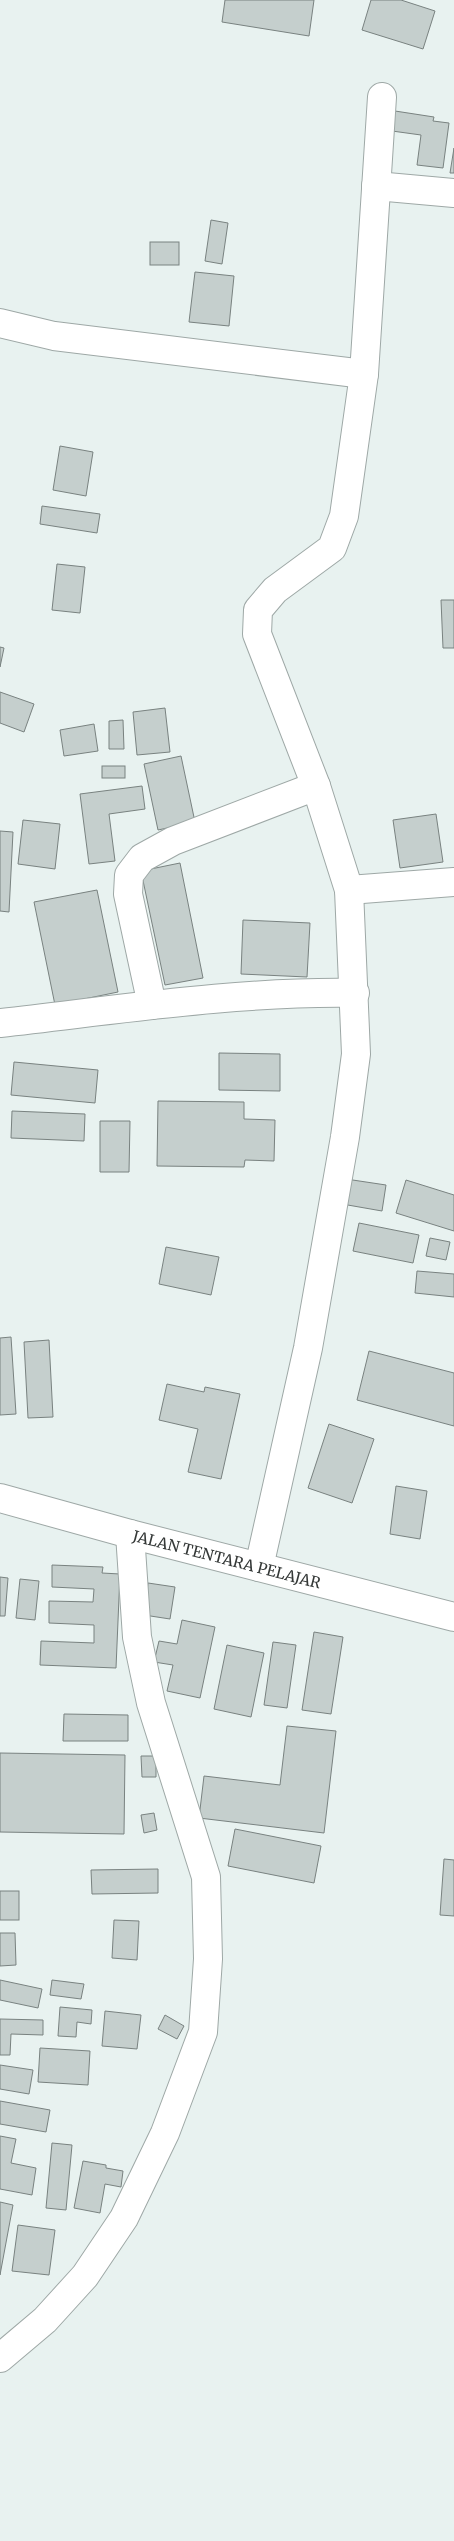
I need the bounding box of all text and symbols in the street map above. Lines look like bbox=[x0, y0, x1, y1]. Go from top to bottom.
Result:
street label: JALAN TENTARA PELAJAR bbox=[130, 1525, 324, 1592]

